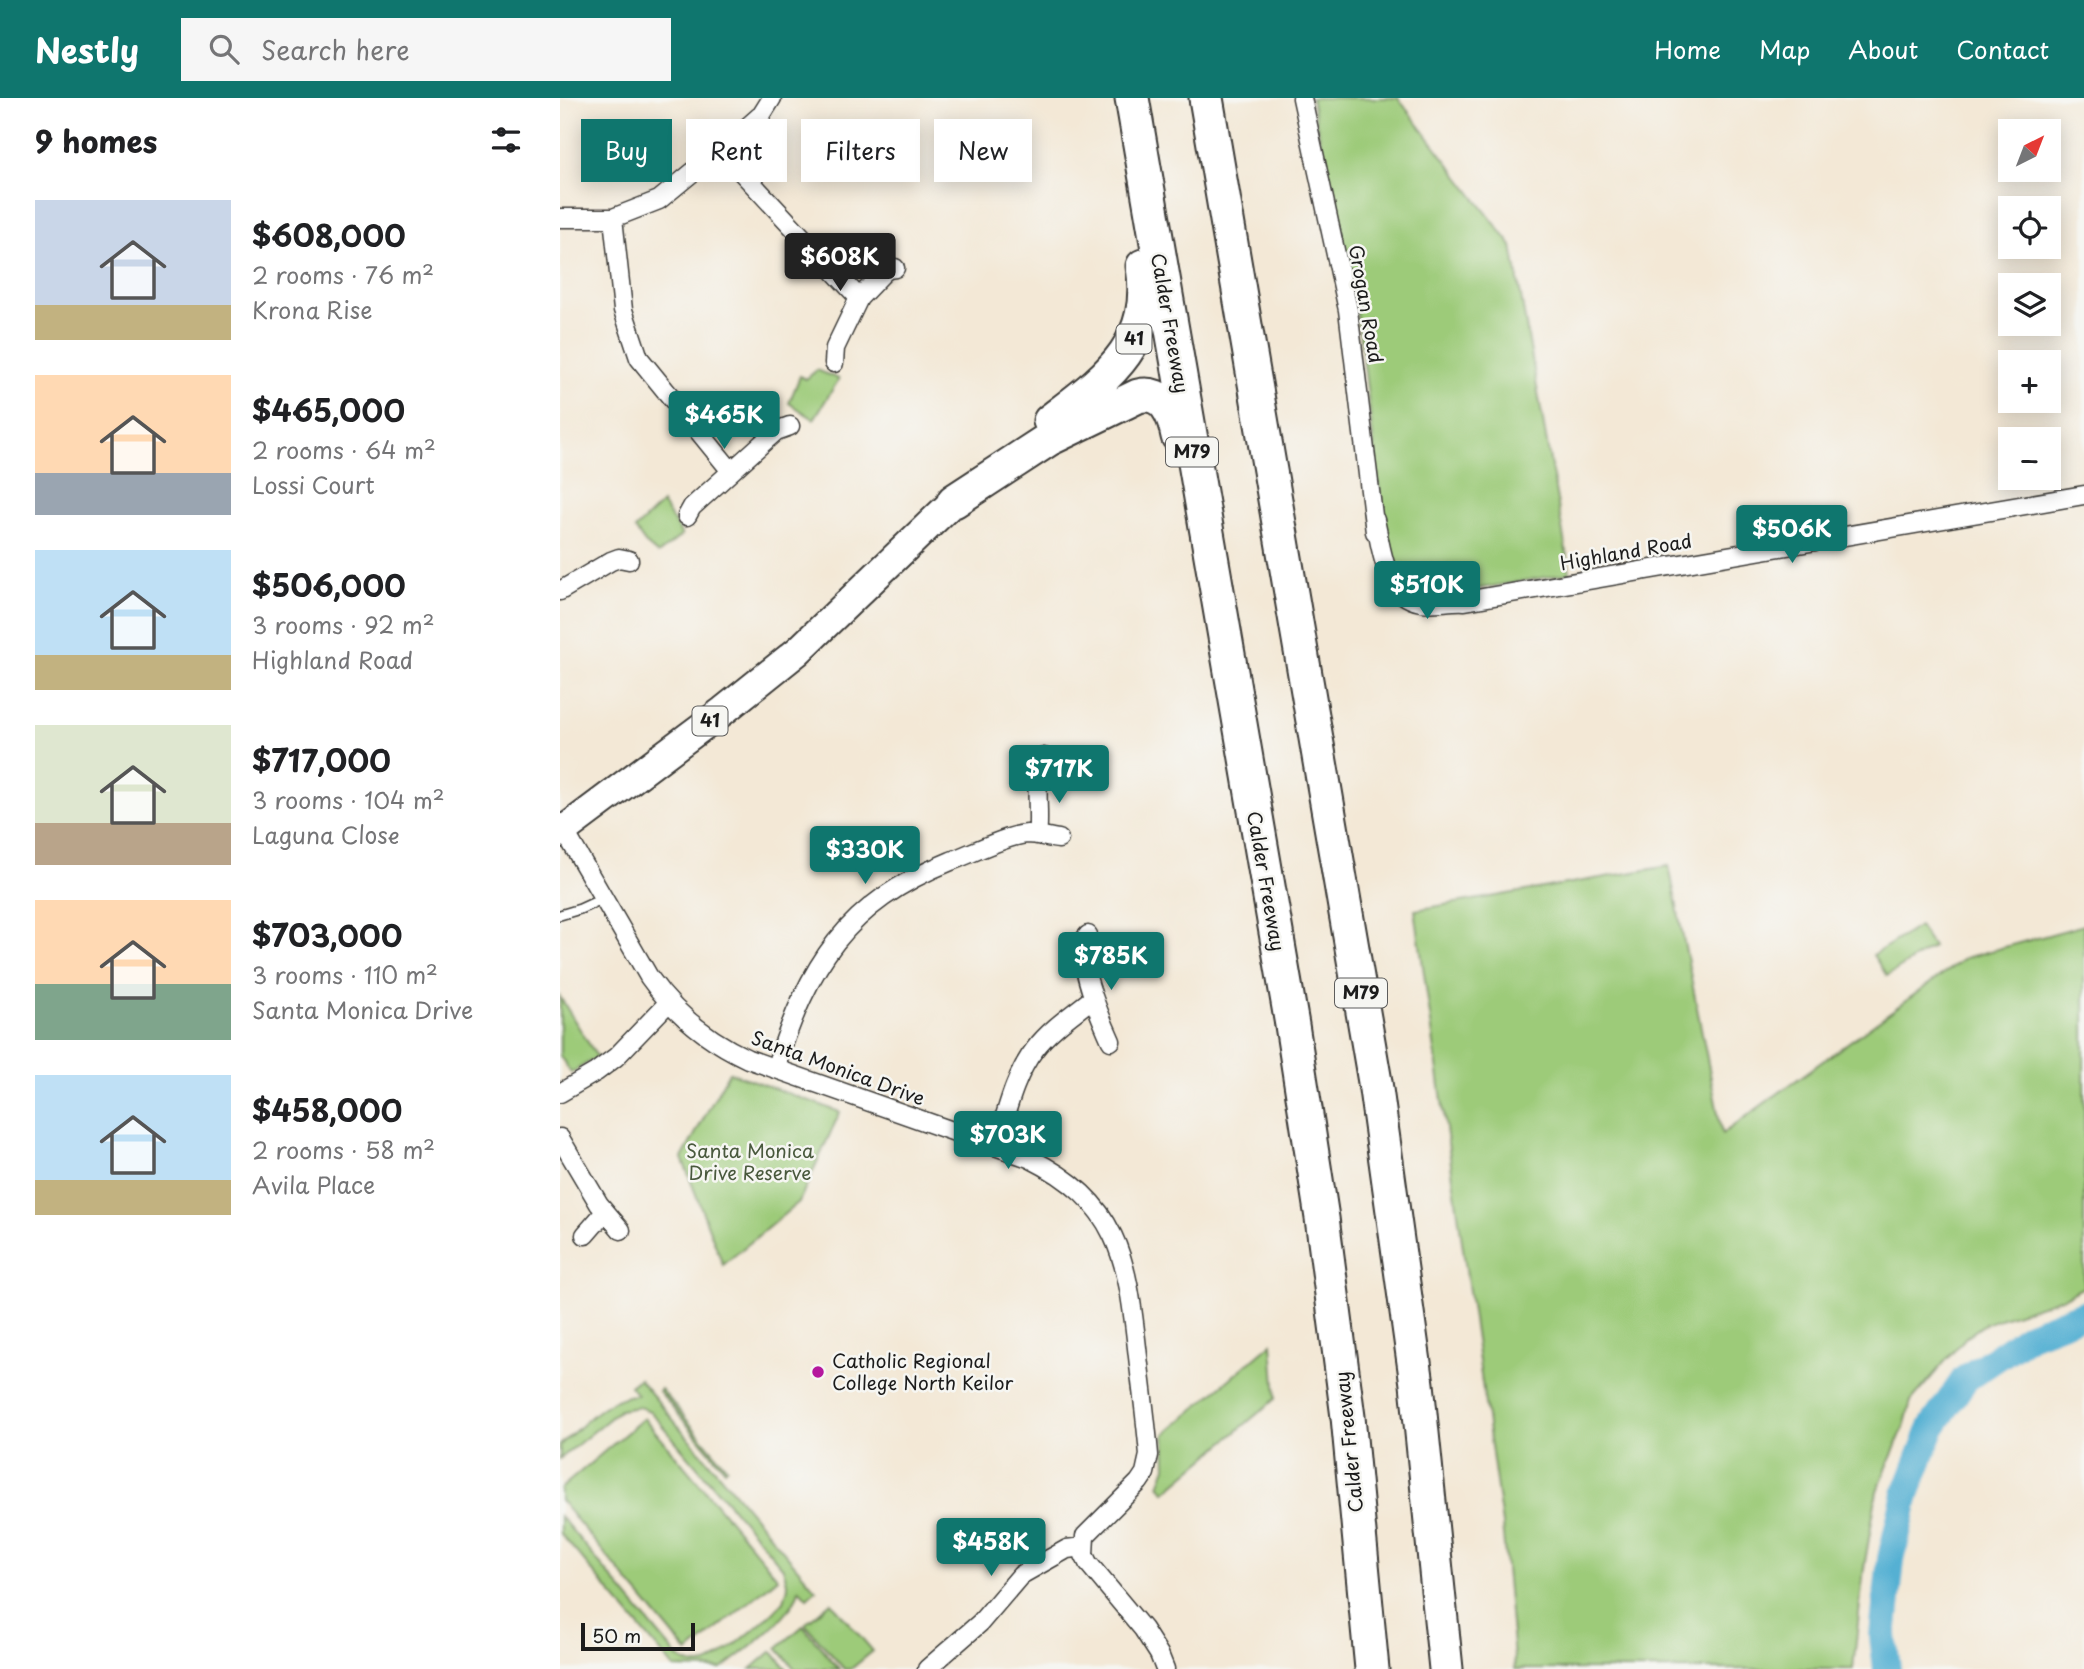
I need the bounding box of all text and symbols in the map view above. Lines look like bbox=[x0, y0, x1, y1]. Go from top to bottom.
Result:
search box bbox=[181, 18, 671, 81]
text: Nestly bbox=[35, 24, 139, 74]
icon: search bbox=[205, 30, 243, 68]
text: Search here bbox=[261, 30, 410, 69]
text: Home bbox=[1654, 31, 1721, 67]
text: Map bbox=[1759, 31, 1810, 67]
text: About bbox=[1848, 31, 1918, 67]
text: Contact bbox=[1956, 31, 2049, 67]
text: 9 homes bbox=[35, 118, 157, 163]
chip: Buy bbox=[581, 119, 672, 182]
chip: Rent bbox=[686, 119, 787, 182]
chip: Filters bbox=[801, 119, 920, 182]
chip: New bbox=[934, 119, 1032, 182]
north arrow bbox=[1998, 119, 2062, 182]
map controls bbox=[1998, 119, 2061, 490]
icon: filters bbox=[487, 121, 525, 159]
button: locate bbox=[1998, 196, 2061, 259]
text: $608,000 bbox=[252, 212, 406, 257]
icon: home bbox=[91, 228, 175, 312]
pin: $608K bbox=[791, 234, 889, 293]
text: $608K bbox=[801, 238, 879, 273]
street label: Grogan Road bbox=[1343, 243, 1391, 365]
street label: Calder Freeway bbox=[1145, 251, 1197, 395]
text: 2 rooms · 76 m² bbox=[252, 257, 434, 292]
button: layers bbox=[1998, 273, 2061, 336]
text: Krona Rise bbox=[252, 292, 372, 327]
road number: 41 bbox=[1116, 325, 1152, 354]
button: + bbox=[1998, 350, 2061, 413]
text: $465,000 bbox=[252, 387, 405, 432]
pin: $465K bbox=[675, 392, 773, 451]
text: $465K bbox=[685, 396, 763, 431]
icon: home bbox=[91, 403, 175, 487]
button: − bbox=[1998, 427, 2061, 490]
text: 2 rooms · 64 m² bbox=[252, 432, 436, 467]
road number: M79 bbox=[1166, 438, 1218, 466]
text: Lossi Court bbox=[252, 467, 375, 502]
pin: $506K bbox=[1743, 505, 1841, 565]
text: $506K bbox=[1752, 510, 1832, 545]
street label: Highland Road bbox=[1558, 526, 1694, 576]
pin: $510K bbox=[1378, 561, 1476, 621]
text: $506,000 bbox=[252, 562, 406, 607]
text: $510K bbox=[1390, 566, 1464, 601]
icon: home bbox=[91, 578, 175, 662]
text: 3 rooms · 92 m² bbox=[252, 607, 435, 642]
text: Highland Road bbox=[252, 642, 413, 677]
road number: 41 bbox=[692, 706, 728, 736]
text: $717,000 bbox=[252, 737, 391, 782]
pin: $717K bbox=[1010, 746, 1108, 805]
text: $717K bbox=[1025, 750, 1093, 785]
icon: home bbox=[91, 753, 175, 837]
text: 3 rooms · 104 m² bbox=[252, 782, 445, 817]
street label: Calder Freeway bbox=[1241, 809, 1293, 953]
text: Laguna Close bbox=[252, 817, 399, 852]
pin: $330K bbox=[816, 826, 914, 886]
text: $330K bbox=[826, 831, 904, 866]
text: $703,000 bbox=[252, 912, 402, 957]
icon: home bbox=[91, 928, 175, 1012]
pin: $785K bbox=[1062, 932, 1160, 992]
text: $785K bbox=[1074, 937, 1148, 972]
text: 3 rooms · 110 m² bbox=[252, 957, 438, 992]
road number: M79 bbox=[1335, 978, 1387, 1008]
text: Santa Monica Drive bbox=[252, 992, 473, 1027]
street label: Santa Monica Drive bbox=[748, 1023, 929, 1111]
text: $458,000 bbox=[252, 1087, 402, 1132]
icon: home bbox=[91, 1103, 175, 1187]
pin: $703K bbox=[959, 1112, 1057, 1171]
text: $703K bbox=[970, 1116, 1046, 1151]
text: 2 rooms · 58 m² bbox=[252, 1132, 435, 1167]
park label: Santa Monica Drive Reserve bbox=[686, 1136, 814, 1186]
text: Avila Place bbox=[252, 1167, 375, 1202]
place label: Catholic Regional College North Keilor bbox=[832, 1346, 1014, 1396]
marker: Catholic Regional College North Keilor bbox=[810, 1364, 826, 1380]
street label: Calder Freeway bbox=[1327, 1370, 1369, 1514]
pin: $458K bbox=[942, 1518, 1040, 1578]
text: $458K bbox=[953, 1523, 1029, 1558]
scale bar bbox=[581, 1620, 695, 1652]
text: 50 m bbox=[592, 1621, 641, 1649]

